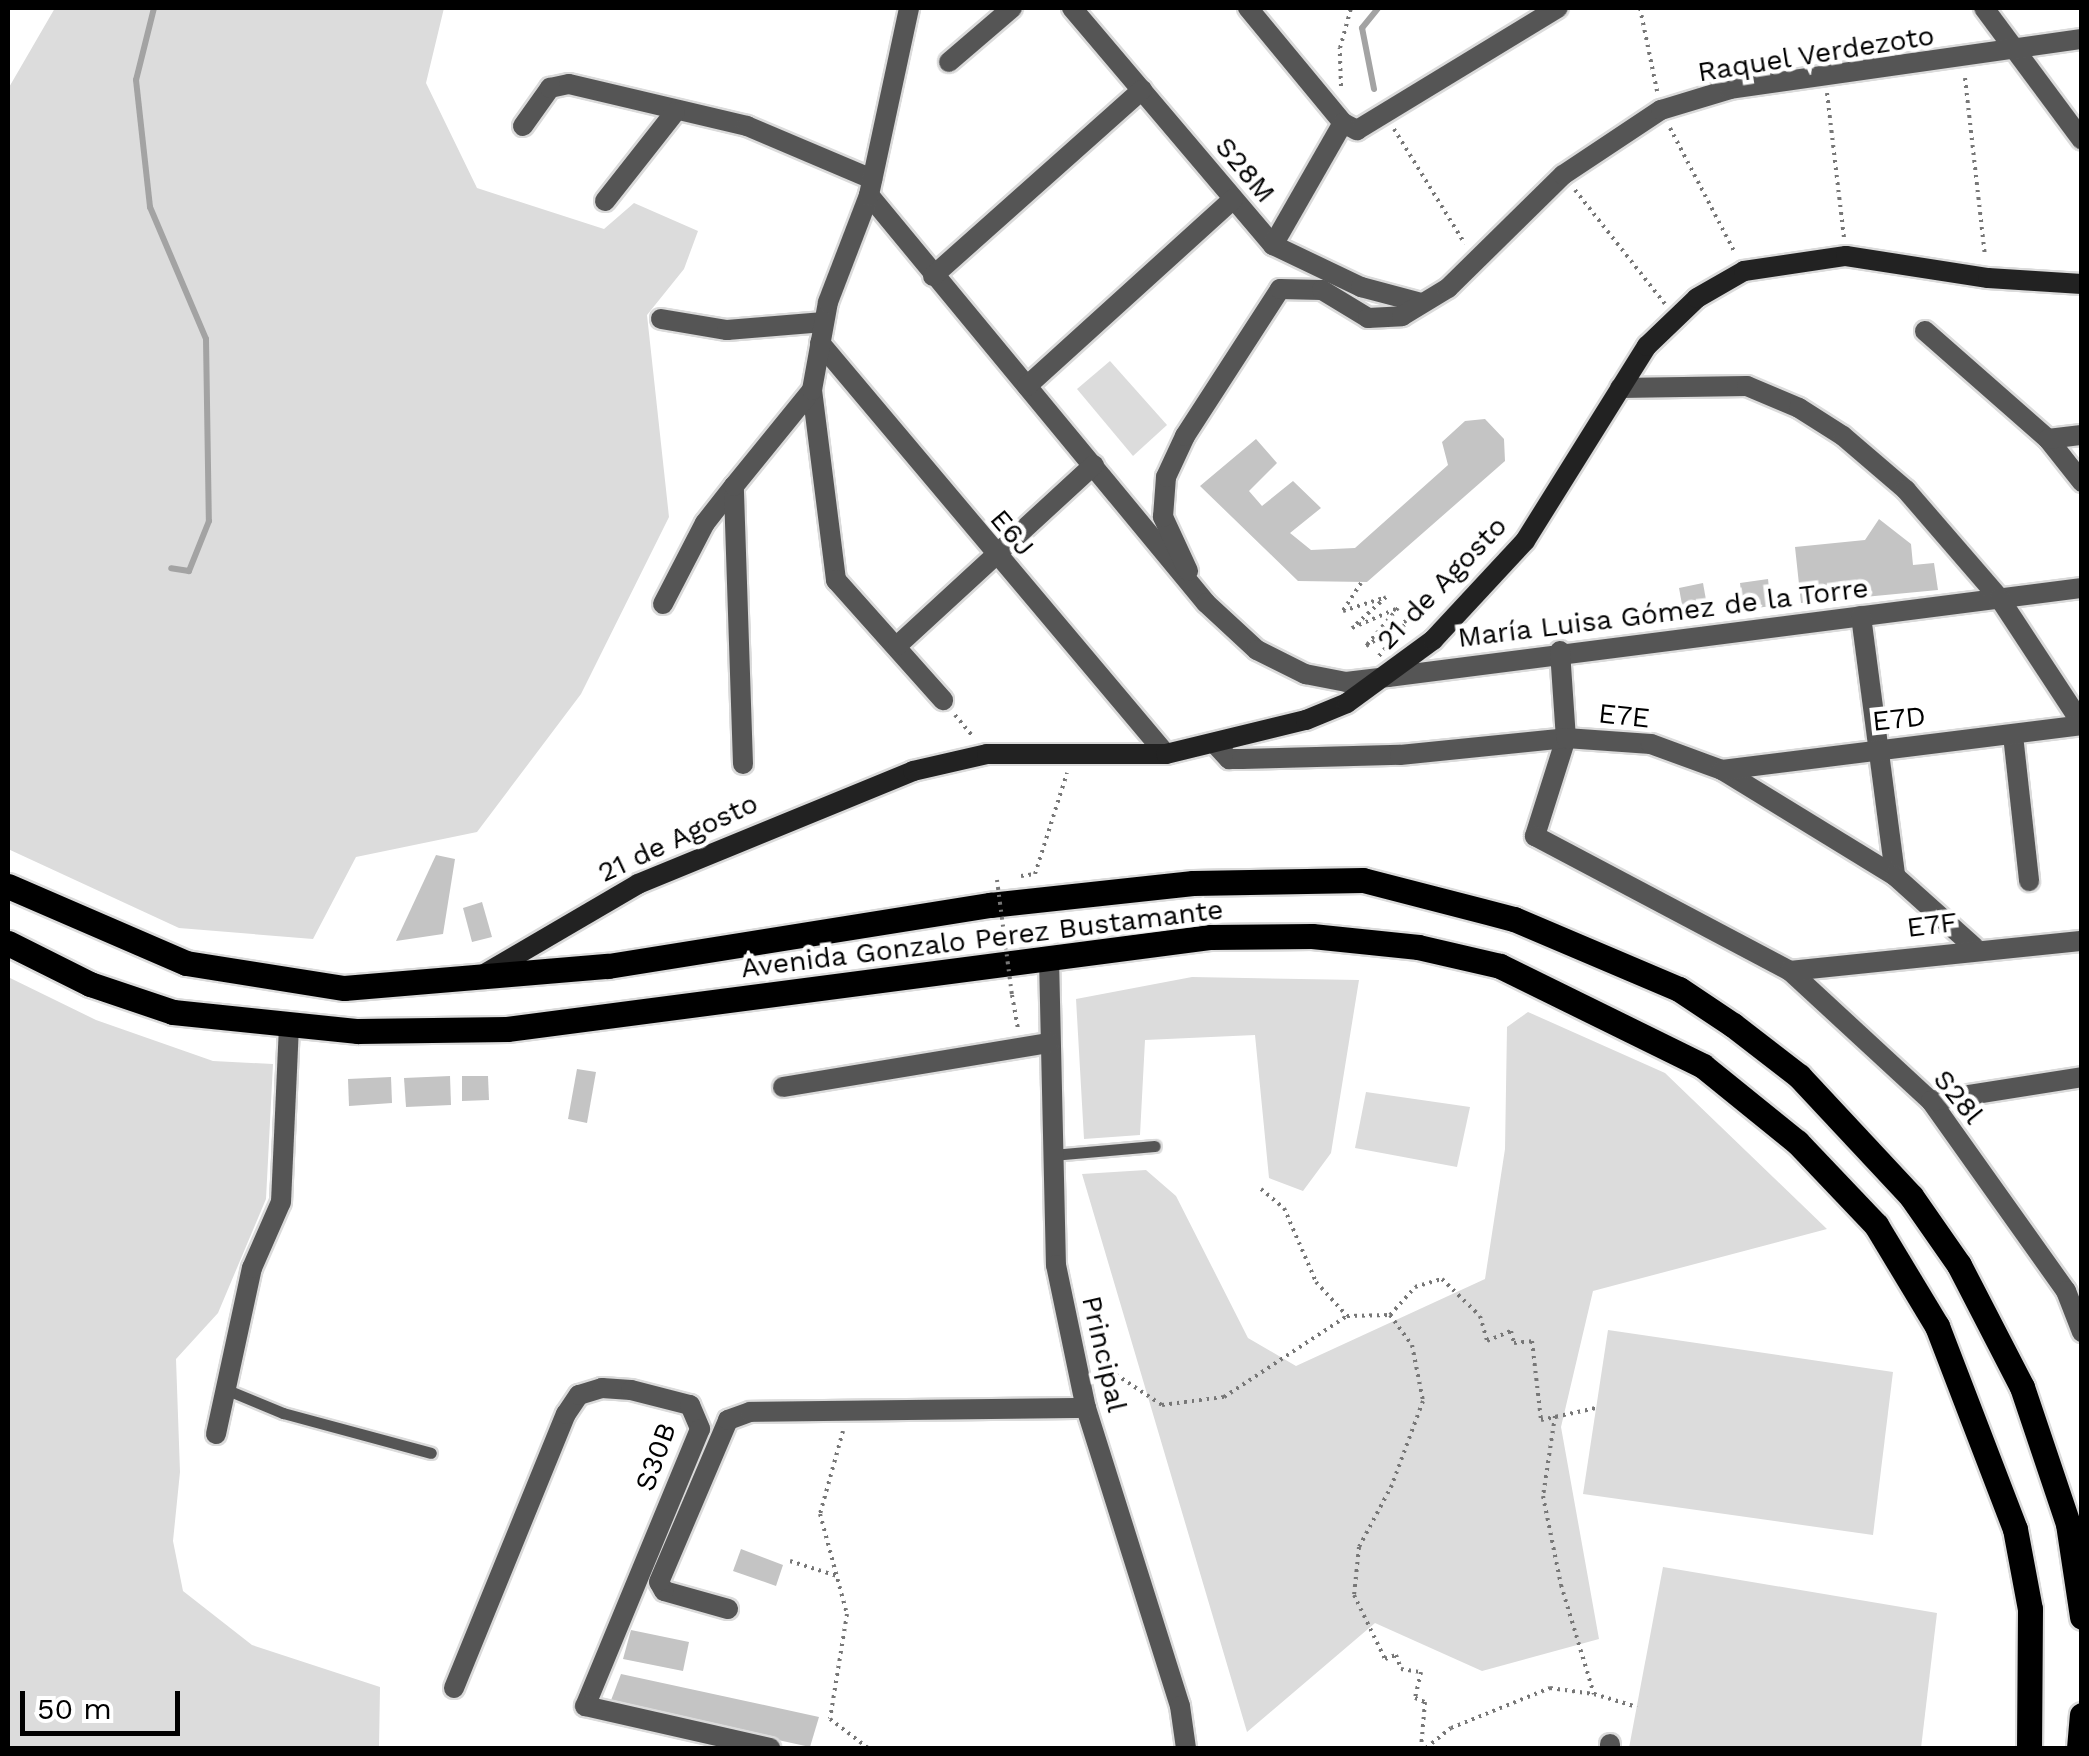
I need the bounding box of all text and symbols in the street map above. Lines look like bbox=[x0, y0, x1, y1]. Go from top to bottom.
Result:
street label: Raquel Verdezoto bbox=[1694, 19, 1938, 89]
street label: S28M bbox=[1208, 130, 1282, 210]
street label: E6J bbox=[983, 503, 1041, 563]
street label: 21 de Agosto bbox=[1370, 509, 1514, 657]
street label: María Luisa Gómez de la Torre bbox=[1455, 571, 1871, 655]
street label: E7E bbox=[1597, 697, 1651, 735]
street label: E7D bbox=[1871, 699, 1927, 739]
street label: 21 de Agosto bbox=[592, 786, 764, 890]
street label: Avenida Gonzalo Perez Bustamante bbox=[739, 893, 1225, 985]
street label: E7F bbox=[1905, 905, 1959, 945]
street label: S28l bbox=[1926, 1063, 1990, 1131]
street label: Principal bbox=[1074, 1293, 1134, 1415]
street label: S30B bbox=[628, 1418, 684, 1496]
scale bar bbox=[25, 1671, 185, 1733]
text: 50 m bbox=[37, 1691, 112, 1726]

